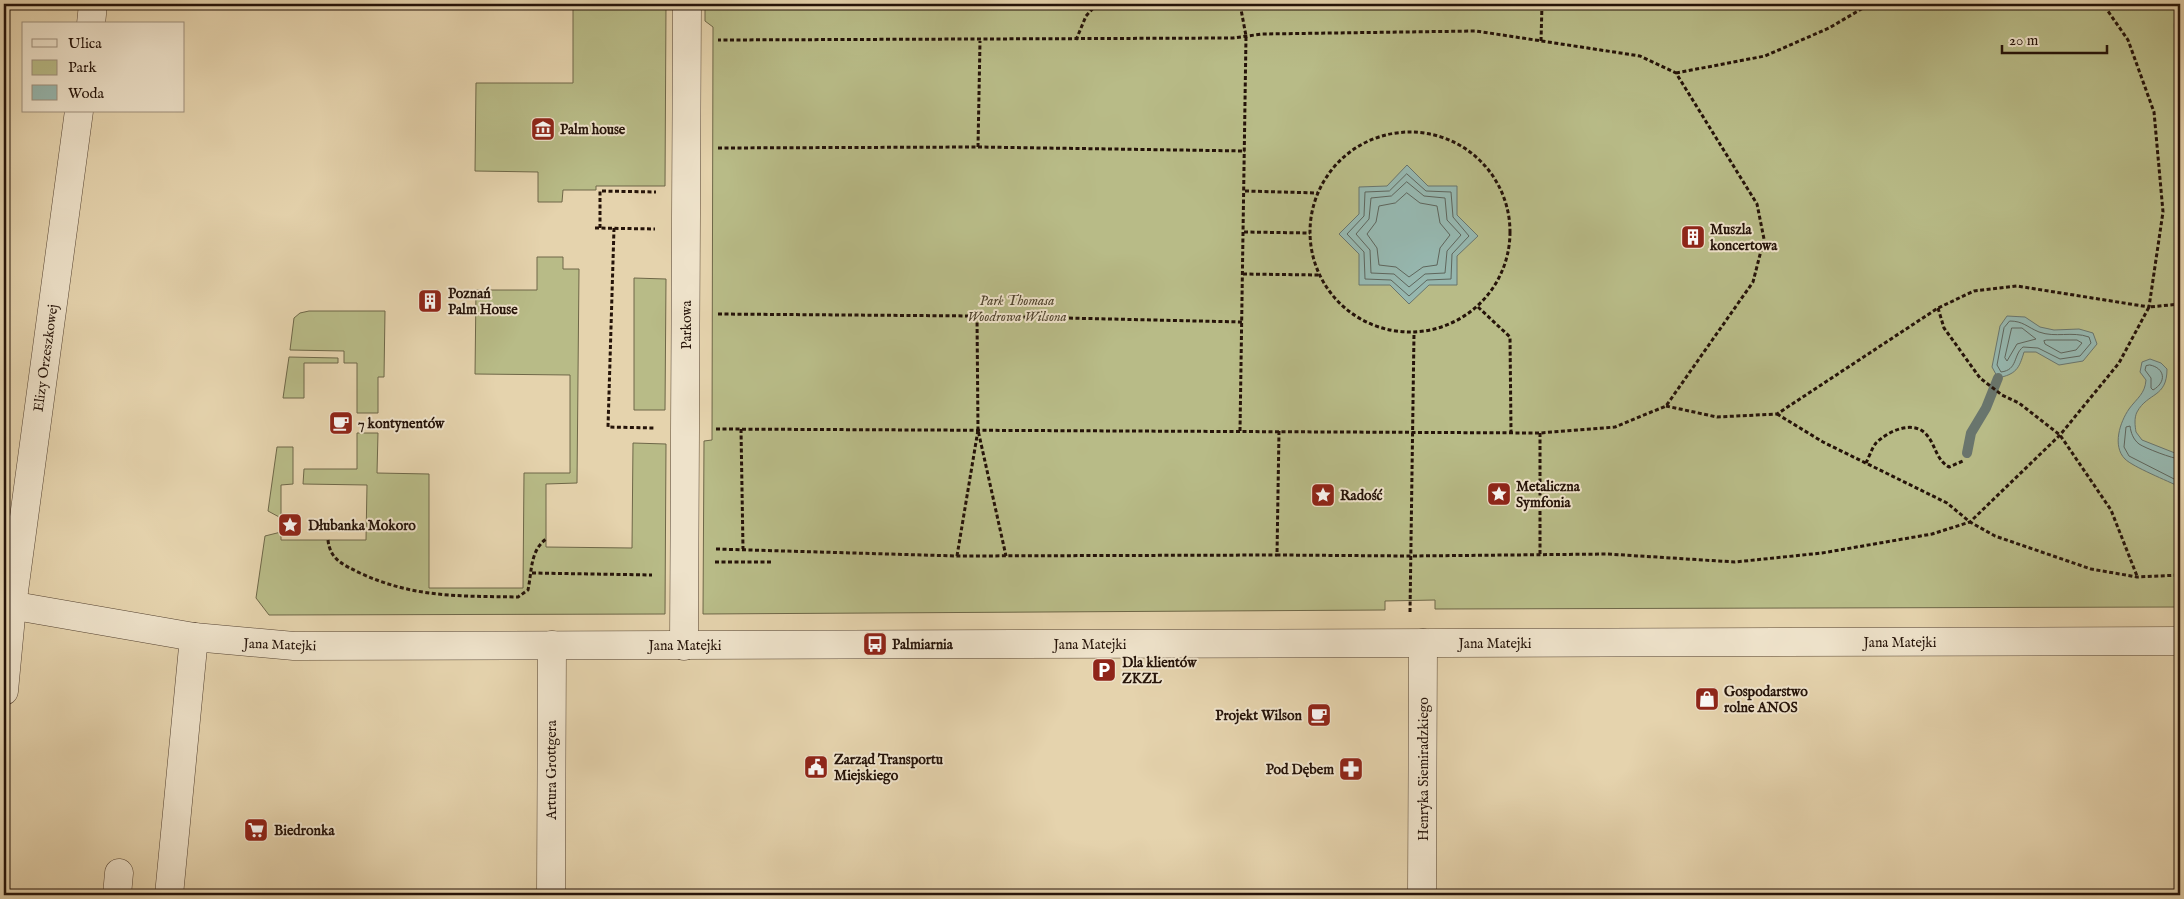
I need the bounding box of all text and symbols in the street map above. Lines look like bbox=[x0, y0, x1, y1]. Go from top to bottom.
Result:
legend bbox=[22, 22, 185, 112]
scale bar bbox=[2002, 22, 2106, 54]
text: 20 m bbox=[2009, 31, 2039, 50]
text: Ulica bbox=[68, 34, 102, 53]
text: Park bbox=[68, 58, 98, 77]
text: Woda bbox=[68, 84, 105, 103]
museum icon: Palm house bbox=[530, 116, 556, 142]
place label: Palm house bbox=[560, 121, 626, 139]
place label: Muszla koncertowa bbox=[1709, 221, 1778, 255]
building icon: Muszla koncertowa bbox=[1680, 224, 1706, 250]
place label: Poznań Palm House bbox=[448, 285, 518, 319]
building icon: Poznań Palm House bbox=[417, 288, 443, 314]
park label: Park Thomasa Woodrowa Wilsona bbox=[967, 292, 1067, 326]
street label: Parkowa bbox=[678, 299, 696, 350]
street label: Elizy Orzeszkowej bbox=[30, 303, 62, 413]
cafe icon: 7 kontynentów bbox=[328, 410, 354, 436]
place label: 7 kontynentów bbox=[358, 415, 445, 433]
place label: Metaliczna Symfonia bbox=[1516, 478, 1581, 512]
place icon: Metaliczna Symfonia bbox=[1486, 481, 1512, 507]
place icon: Radość bbox=[1310, 482, 1336, 508]
place label: Radość bbox=[1340, 487, 1383, 505]
place icon: Dłubanka Mokoro bbox=[277, 512, 303, 538]
place label: Dłubanka Mokoro bbox=[308, 517, 416, 535]
bus stop icon: Palmiarnia bbox=[862, 631, 888, 657]
street label: Jana Matejki bbox=[1862, 634, 1937, 652]
street label: Jana Matejki bbox=[241, 635, 317, 655]
street label: Jana Matejki bbox=[1457, 635, 1532, 653]
place label: Palmiarnia bbox=[892, 636, 954, 654]
street label: Jana Matejki bbox=[1052, 636, 1127, 654]
street label: Jana Matejki bbox=[647, 637, 722, 655]
place label: Dla klientów ZKZL bbox=[1122, 654, 1197, 688]
parking icon: Dla klientów ZKZL bbox=[1091, 657, 1117, 683]
place label: Gospodarstwo rolne ANOS bbox=[1724, 683, 1808, 717]
shop icon: Gospodarstwo rolne ANOS bbox=[1694, 686, 1720, 712]
street label: Henryka Siemiradzkiego bbox=[1415, 697, 1433, 841]
cafe icon: Projekt Wilson bbox=[1306, 702, 1332, 728]
place label: Projekt Wilson bbox=[1215, 707, 1303, 725]
street label: Artura Grottgera bbox=[543, 719, 561, 821]
place label: Zarząd Transportu Miejskiego bbox=[834, 751, 944, 785]
public building icon: Zarząd Transportu Miejskiego bbox=[803, 754, 829, 780]
pharmacy icon: Pod Dębem bbox=[1338, 756, 1364, 782]
place label: Pod Dębem bbox=[1266, 761, 1334, 779]
supermarket icon: Biedronka bbox=[243, 817, 269, 843]
place label: Biedronka bbox=[274, 822, 335, 840]

